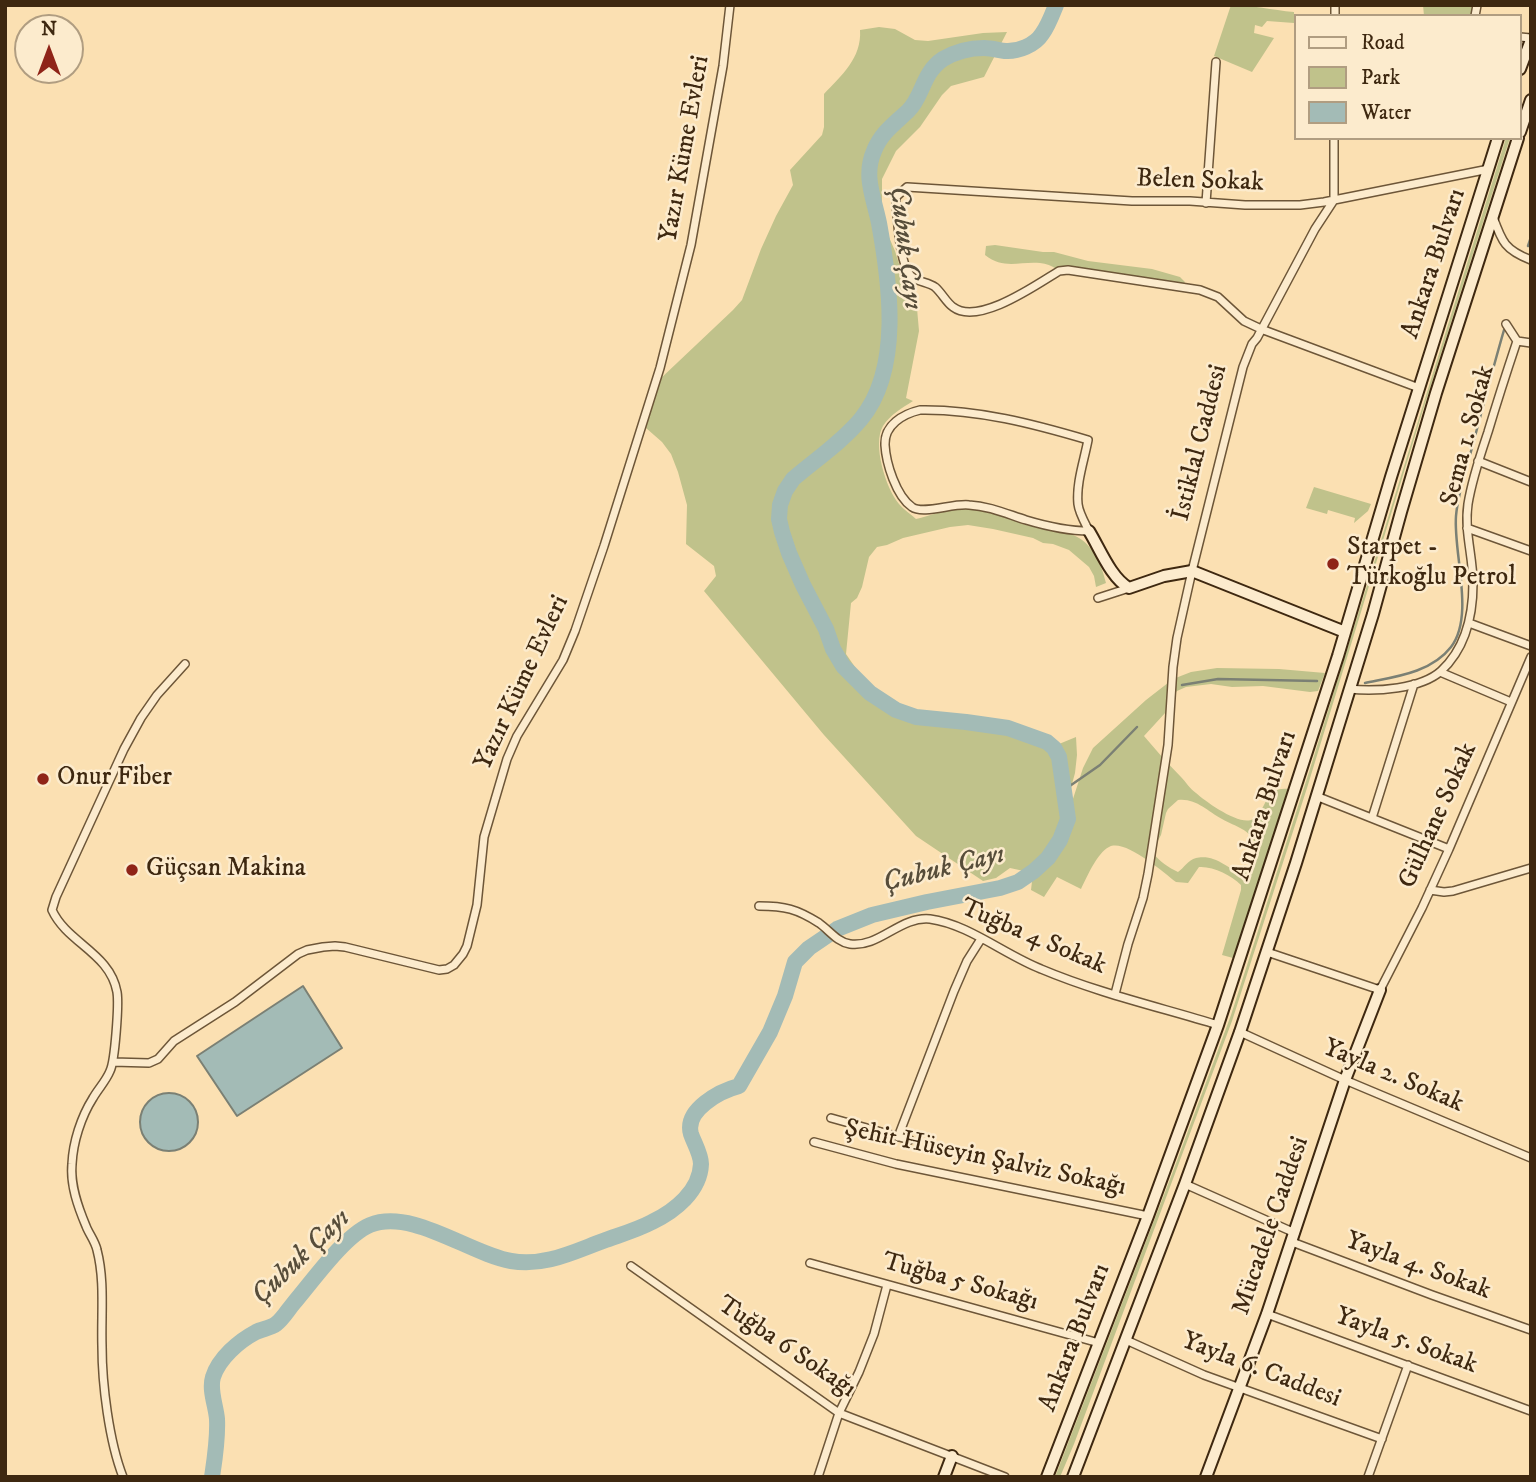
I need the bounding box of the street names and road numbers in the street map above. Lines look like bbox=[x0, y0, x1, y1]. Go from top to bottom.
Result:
street label: Yazır Küme Evleri bbox=[654, 53, 718, 245]
street label: Belen Sokak bbox=[1136, 164, 1264, 200]
street label: Ankara Bulvarı bbox=[1396, 185, 1474, 343]
street label: İstiklal Caddesi bbox=[1167, 362, 1235, 524]
street label: Sema 1. Sokak bbox=[1435, 362, 1503, 510]
street label: Yazır Küme Evleri bbox=[469, 591, 577, 775]
street label: Ankara Bulvarı bbox=[1227, 727, 1305, 885]
street label: Gülhane Sokak bbox=[1393, 738, 1485, 894]
street label: Tuğba 4 Sokak bbox=[955, 893, 1111, 983]
street label: Yayla 2. Sokak bbox=[1318, 1033, 1468, 1121]
street label: Şehit Hüseyin Şalviz Sokağı bbox=[841, 1114, 1129, 1204]
street label: Mücadele Caddesi bbox=[1227, 1133, 1317, 1319]
street label: Yayla 4. Sokak bbox=[1341, 1226, 1495, 1308]
street label: Tuğba 5 Sokağı bbox=[879, 1247, 1041, 1319]
street label: Ankara Bulvarı bbox=[1034, 1260, 1118, 1416]
street label: Tuğba 6 Sokağı bbox=[711, 1290, 861, 1406]
street label: Yayla 5. Sokak bbox=[1331, 1302, 1481, 1382]
street label: Yayla 6. Caddesi bbox=[1177, 1326, 1345, 1416]

